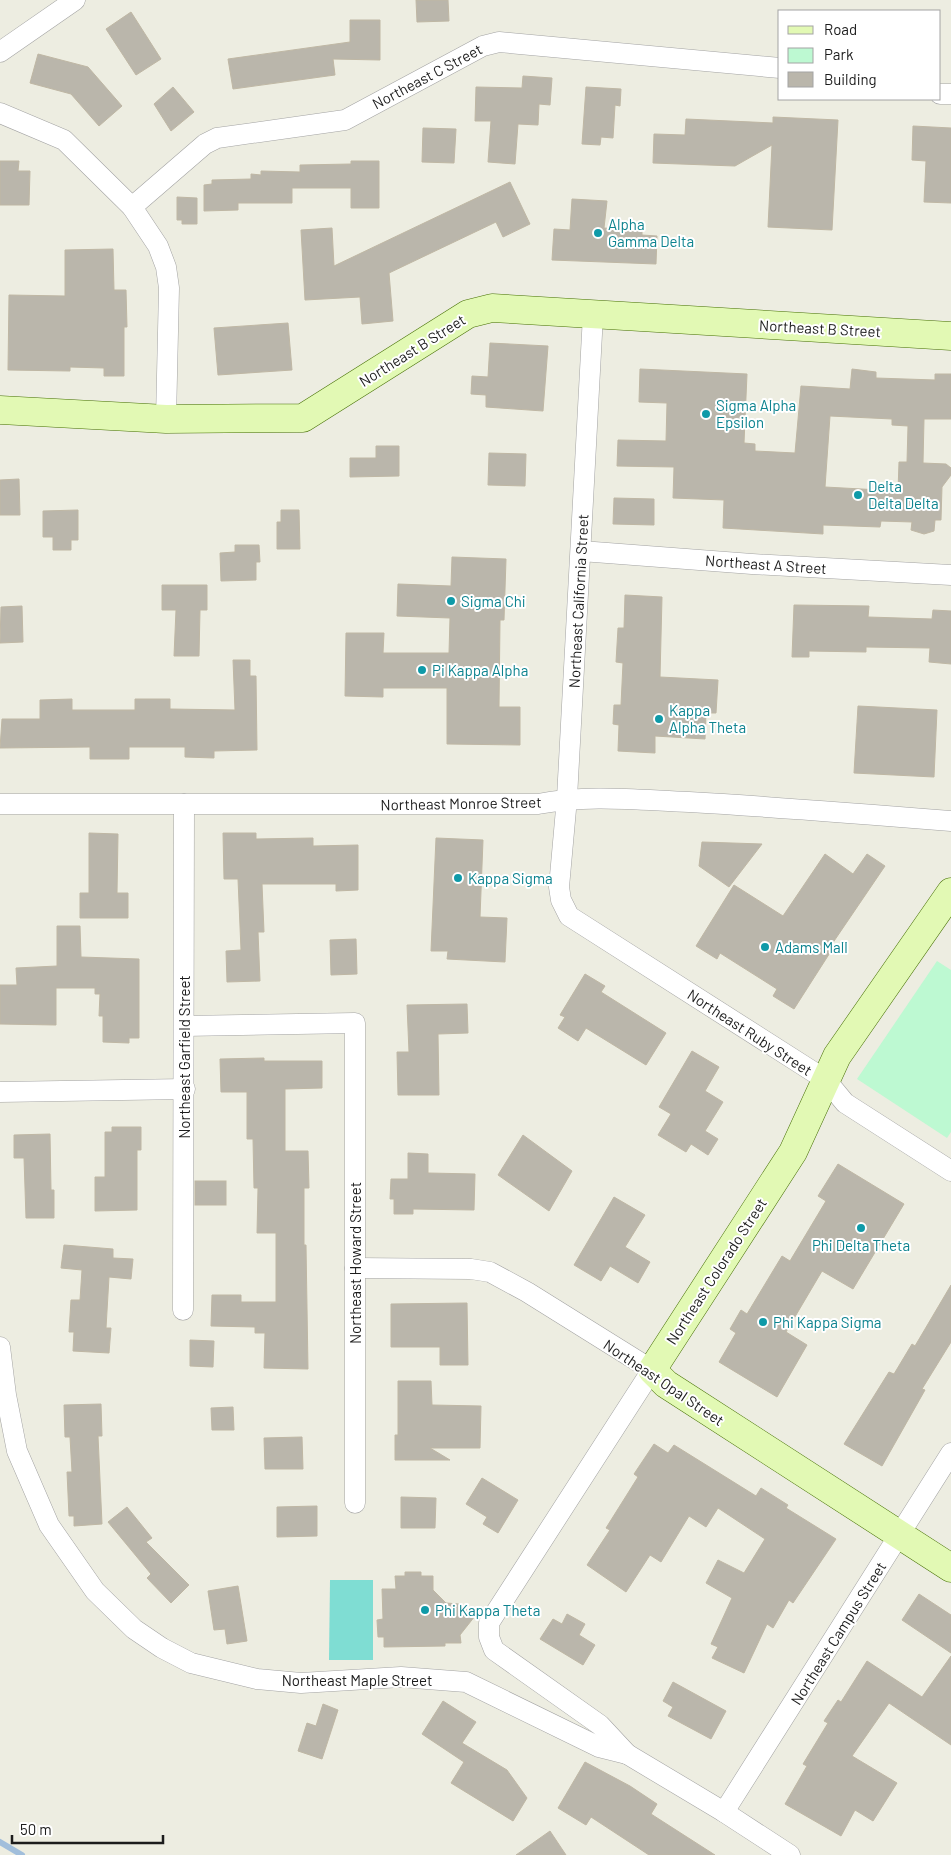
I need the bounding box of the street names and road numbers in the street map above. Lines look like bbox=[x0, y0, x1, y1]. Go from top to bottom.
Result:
street label: Northeast C Street bbox=[369, 39, 485, 113]
street label: Northeast B Street bbox=[355, 310, 469, 390]
street label: Northeast B Street bbox=[759, 316, 881, 340]
street label: Northeast California Street bbox=[564, 513, 592, 689]
street label: Northeast A Street bbox=[705, 551, 827, 577]
street label: Northeast Monroe Street bbox=[380, 793, 542, 813]
street label: Northeast Garfield Street bbox=[175, 975, 193, 1139]
street label: Northeast Ruby Street bbox=[684, 985, 816, 1079]
street label: Northeast Howard Street bbox=[346, 1182, 364, 1344]
street label: Northeast Colorado Street bbox=[662, 1194, 770, 1348]
street label: Northeast Opal Street bbox=[600, 1335, 728, 1429]
street label: Northeast Campus Street bbox=[787, 1558, 889, 1708]
street label: Northeast Maple Street bbox=[282, 1671, 432, 1689]

